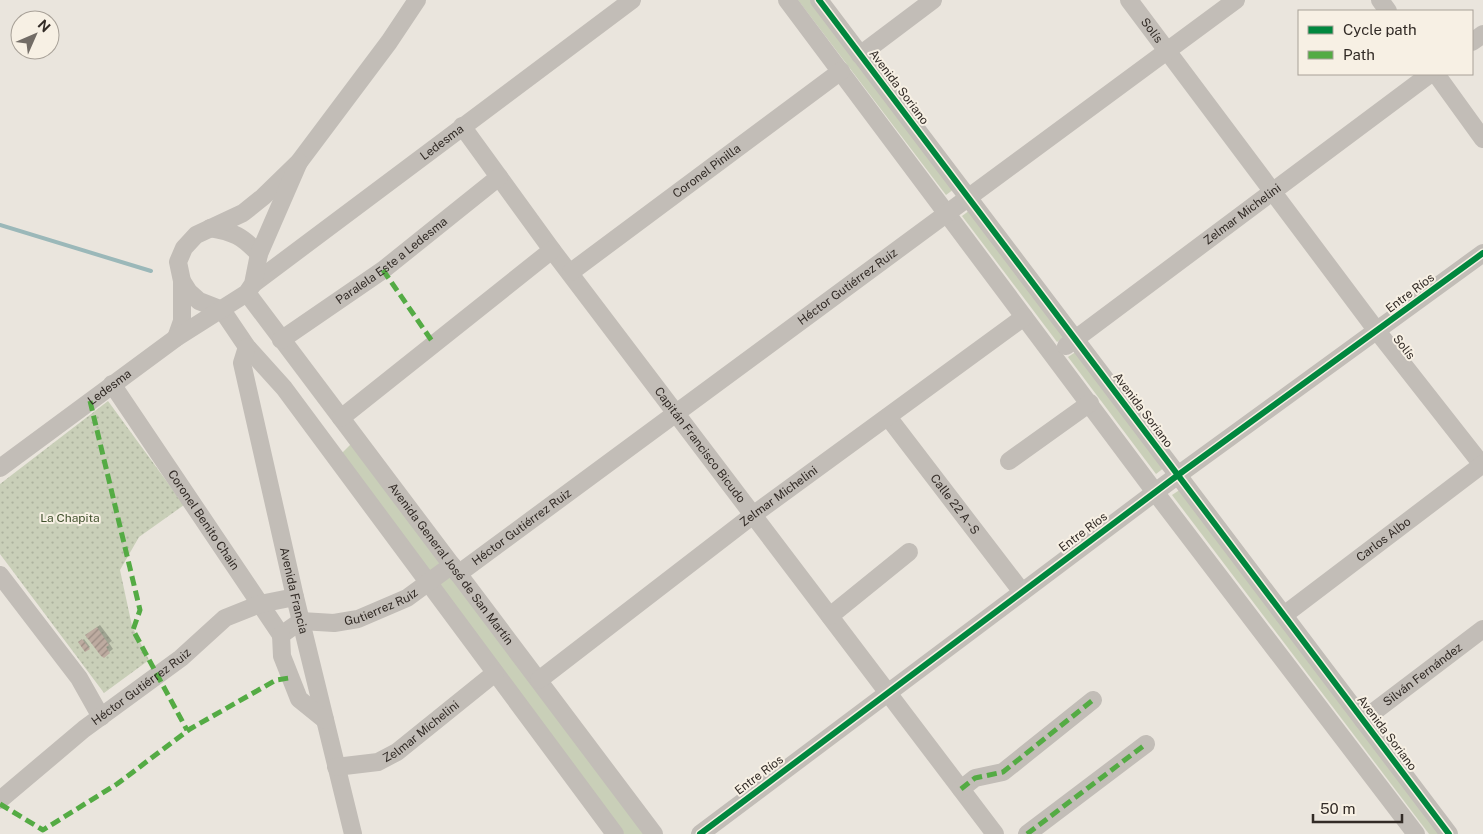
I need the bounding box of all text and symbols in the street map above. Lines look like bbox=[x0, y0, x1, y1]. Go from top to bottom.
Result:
north arrow bbox=[10, 10, 60, 60]
legend bbox=[1298, 10, 1473, 75]
street label: Solís bbox=[1138, 15, 1166, 46]
text: N bbox=[35, 16, 54, 35]
text: Cycle path bbox=[1343, 21, 1417, 38]
text: Path bbox=[1343, 46, 1375, 63]
street label: Avenida Soriano bbox=[866, 47, 932, 127]
street label: Ledesma bbox=[417, 122, 466, 163]
street label: Coronel Pinilla bbox=[670, 141, 743, 201]
street label: Zelmar Michelini bbox=[1201, 181, 1284, 248]
street label: Paralela Este a Ledesma bbox=[333, 214, 450, 307]
street label: Héctor Gutiérrez Ruiz bbox=[795, 245, 900, 328]
street label: Entre Ríos bbox=[1383, 270, 1437, 316]
street label: Solís bbox=[1390, 332, 1418, 362]
street label: Ledesma bbox=[85, 367, 134, 408]
street label: Avenida Soriano bbox=[1110, 370, 1176, 450]
street label: Capitán Francisco Bicudo bbox=[652, 384, 748, 506]
street label: Zelmar Michelini bbox=[737, 463, 820, 529]
street label: Coronel Benito Chain bbox=[165, 467, 242, 573]
street label: Calle 22 A - S bbox=[927, 471, 982, 537]
street label: Avenida General José de San Martín bbox=[385, 480, 516, 648]
street label: Héctor Gutiérrez Ruiz bbox=[469, 486, 574, 568]
street label: Entre Ríos bbox=[1056, 509, 1110, 555]
park label: La Chapita bbox=[40, 511, 100, 525]
street label: Carlos Albo bbox=[1354, 514, 1414, 565]
street label: Avenida Francia bbox=[277, 546, 311, 635]
street label: Gutierrez Ruiz bbox=[343, 585, 421, 628]
street label: Silván Fernández bbox=[1380, 640, 1465, 709]
street label: Héctor Gutiérrez Ruiz bbox=[89, 645, 194, 728]
street label: Avenida Soriano bbox=[1354, 693, 1420, 773]
street label: Zelmar Michelini bbox=[380, 698, 462, 765]
street label: Entre Ríos bbox=[732, 752, 786, 798]
scale bar bbox=[1313, 792, 1402, 824]
text: 50 m bbox=[1320, 800, 1355, 817]

